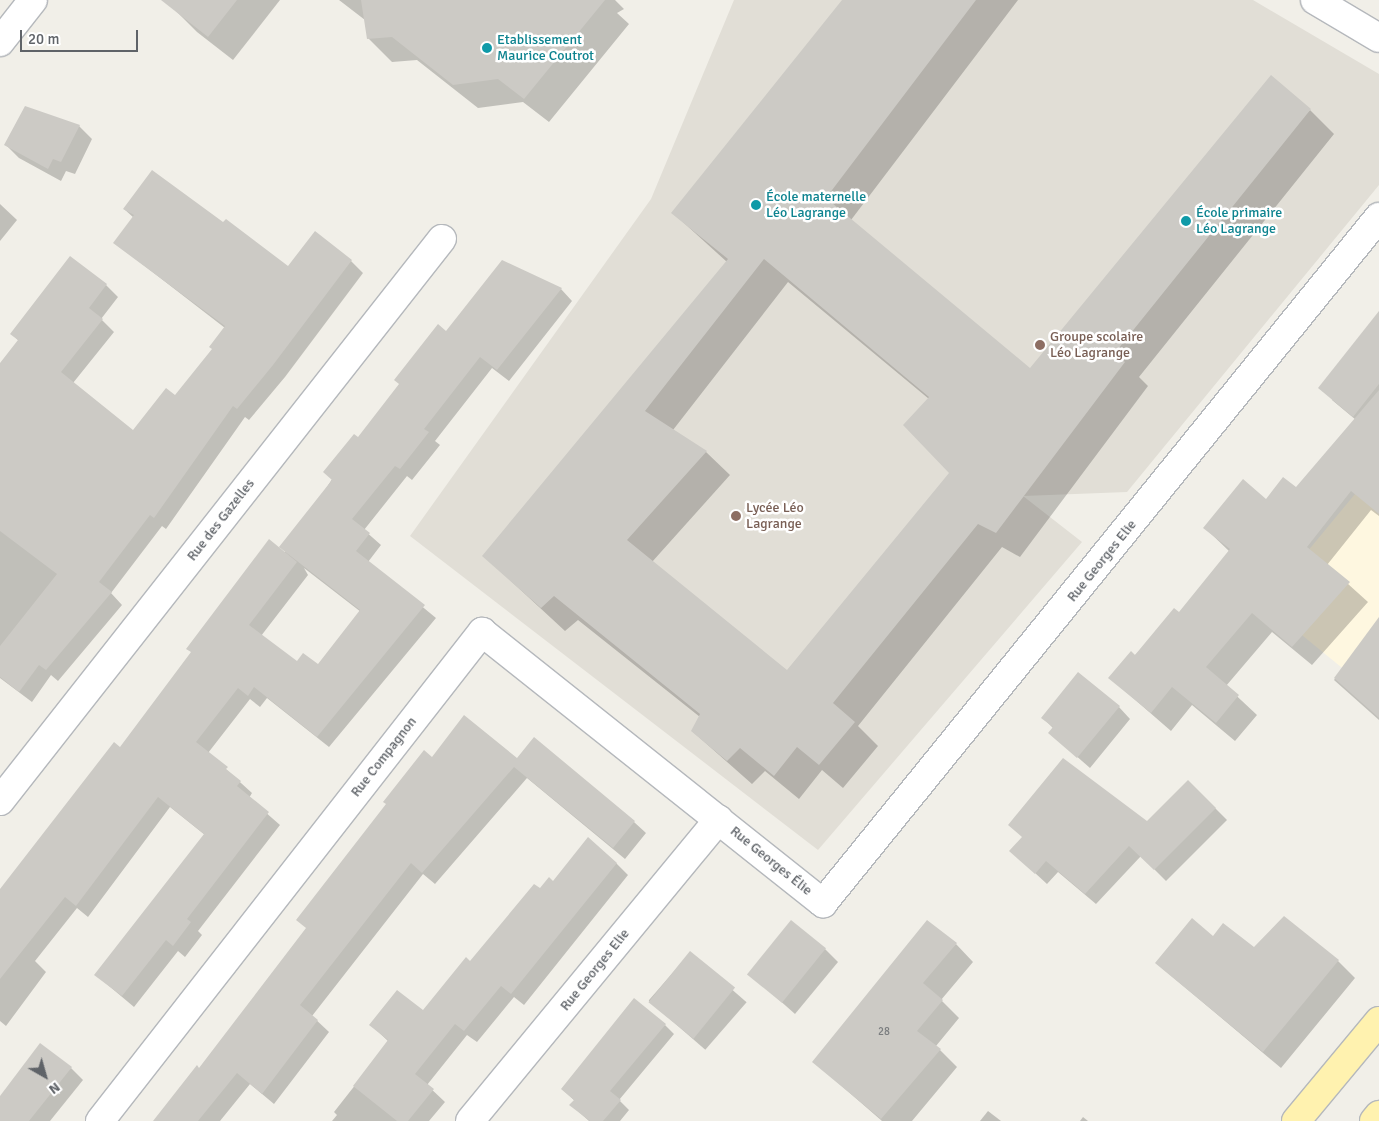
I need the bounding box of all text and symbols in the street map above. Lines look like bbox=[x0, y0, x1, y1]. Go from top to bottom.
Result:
scale bar bbox=[22, 20, 140, 52]
text: 20 m bbox=[28, 30, 59, 48]
place label: Etablissement Maurice Coutrot bbox=[497, 32, 594, 64]
marker: Etablissement Maurice Coutrot bbox=[481, 42, 493, 54]
place label: École maternelle Léo Lagrange bbox=[766, 189, 866, 222]
marker: École maternelle Léo Lagrange bbox=[750, 199, 762, 211]
place label: École primaire Léo Lagrange bbox=[1196, 205, 1282, 238]
marker: École primaire Léo Lagrange bbox=[1180, 215, 1192, 227]
place label: Groupe scolaire Léo Lagrange bbox=[1050, 329, 1143, 362]
marker: Groupe scolaire Léo Lagrange bbox=[1034, 339, 1046, 351]
street label: Rue des Gazelles bbox=[184, 476, 258, 564]
place label: Lycée Léo Lagrange bbox=[746, 500, 804, 532]
marker: Lycée Léo Lagrange bbox=[730, 510, 742, 522]
street label: Rue Georges Elie bbox=[1064, 517, 1140, 605]
street label: Rue Compagnon bbox=[348, 714, 420, 800]
street label: Rue Georges Élie bbox=[727, 823, 815, 899]
street label: Rue Georges Elie bbox=[557, 926, 633, 1014]
house number: 28 bbox=[878, 1025, 890, 1039]
north arrow bbox=[20, 1051, 70, 1101]
text: N bbox=[45, 1079, 64, 1098]

